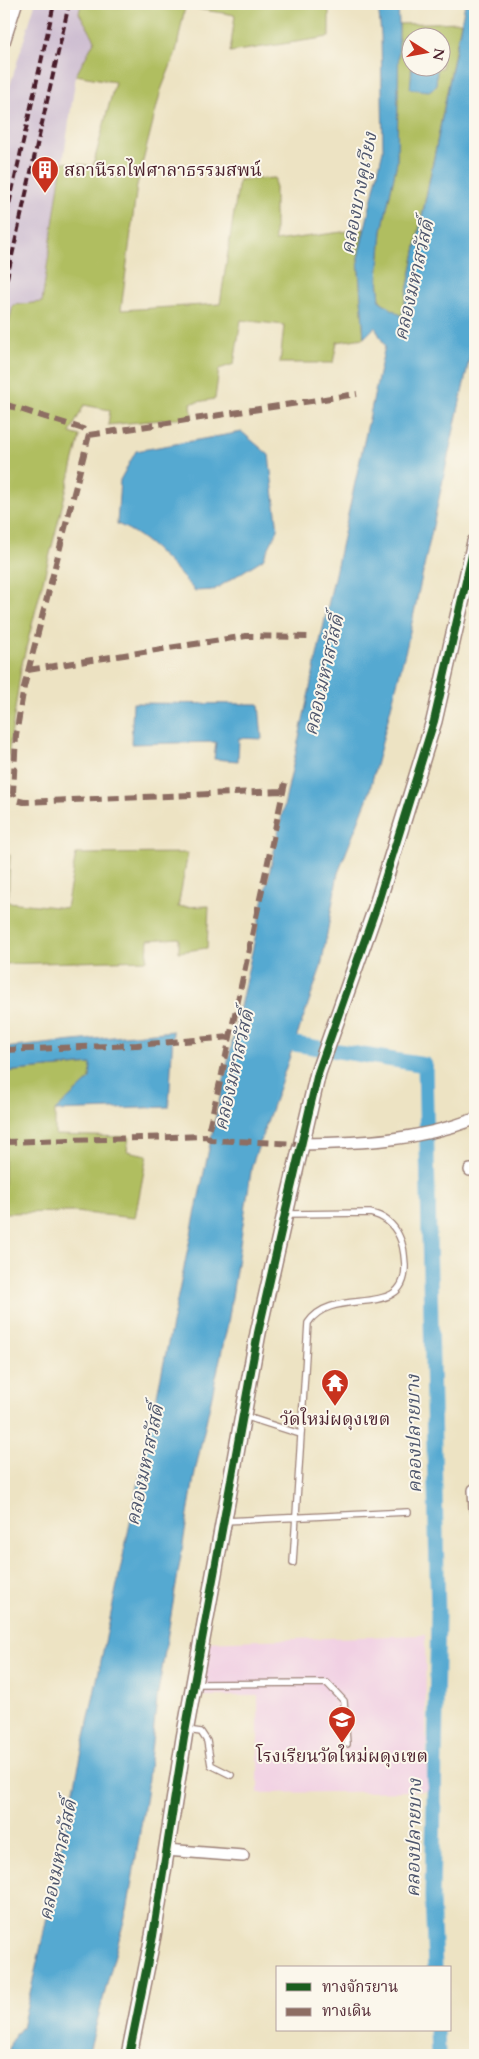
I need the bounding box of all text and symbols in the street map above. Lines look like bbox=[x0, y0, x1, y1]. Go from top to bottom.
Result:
north arrow bbox=[402, 28, 452, 78]
text: N bbox=[428, 47, 449, 62]
water label: คลองบางคูเวียง bbox=[334, 128, 384, 256]
building icon: สถานีรถไฟศาลาธรรมสพน์ bbox=[30, 155, 60, 194]
place label: สถานีรถไฟศาลาธรรมสพน์ bbox=[64, 158, 262, 183]
water label: คลองมหาสวัสดิ์ bbox=[386, 211, 442, 343]
water label: คลองมหาสวัสดิ์ bbox=[296, 606, 352, 738]
water label: คลองมหาสวัสดิ์ bbox=[206, 1001, 262, 1133]
temple icon: วัดใหม่ผดุงเขต bbox=[320, 1368, 350, 1407]
water label: คลองปลายบาง bbox=[400, 1373, 428, 1494]
water label: คลองมหาสวัสดิ์ bbox=[118, 1396, 172, 1528]
place label: วัดใหม่ผดุงเขต bbox=[280, 1407, 390, 1432]
school or university icon: โรงเรียนวัดใหม่ผดุงเขต bbox=[327, 1705, 357, 1744]
place label: โรงเรียนวัดใหม่ผดุงเขต bbox=[255, 1743, 428, 1769]
water label: คลองปลายบาง bbox=[400, 1777, 428, 1898]
water label: คลองมหาสวัสดิ์ bbox=[31, 1791, 85, 1923]
legend bbox=[276, 1966, 452, 2032]
text: ทางจักรยาน bbox=[322, 1977, 398, 1997]
text: ทางเดิน bbox=[322, 2001, 371, 2021]

